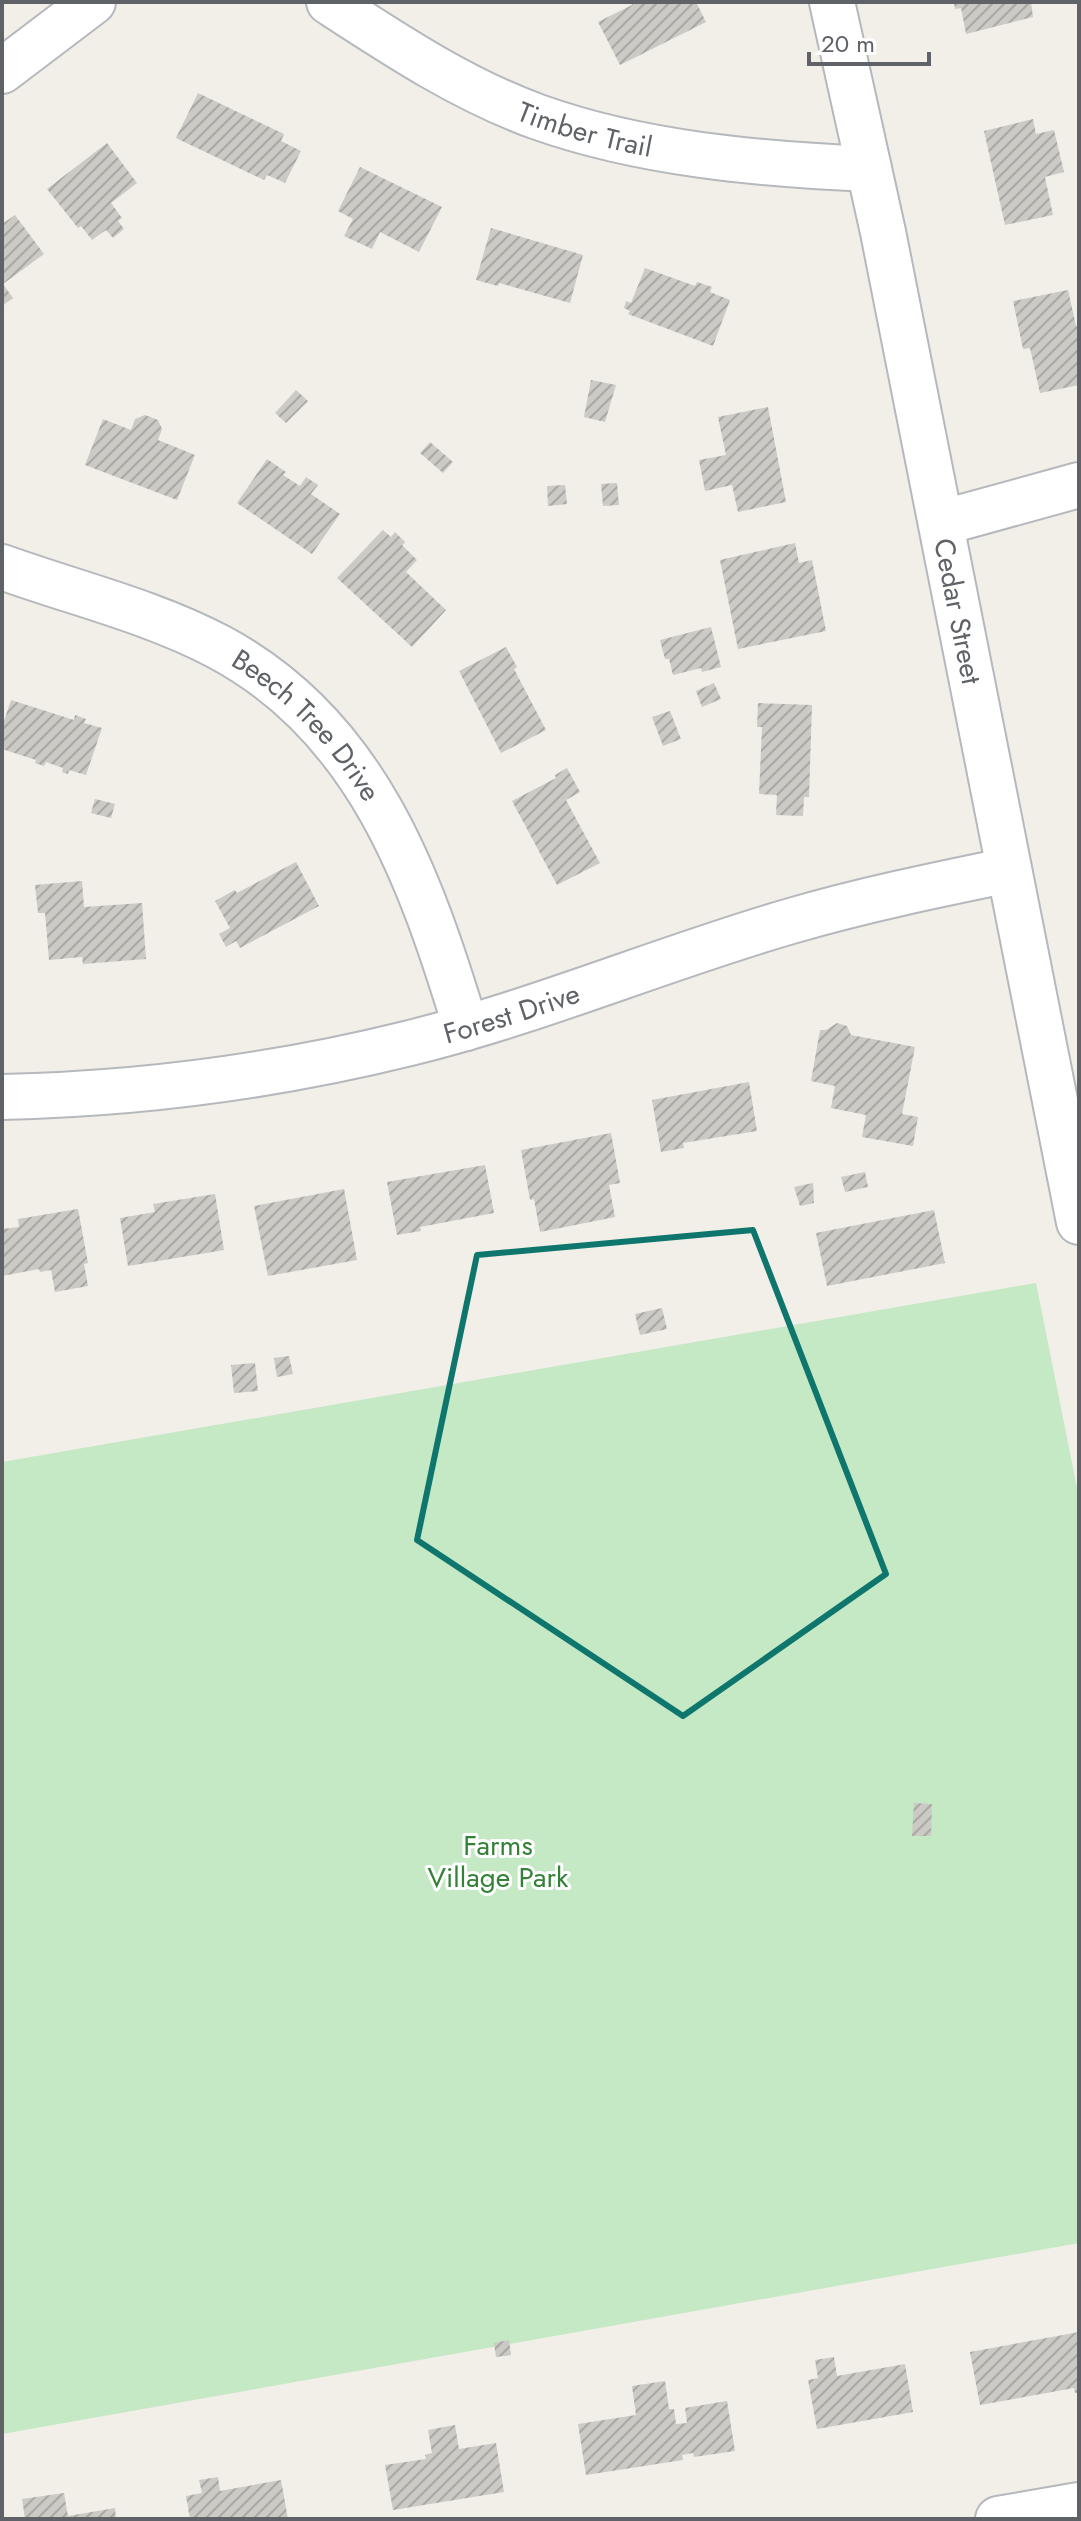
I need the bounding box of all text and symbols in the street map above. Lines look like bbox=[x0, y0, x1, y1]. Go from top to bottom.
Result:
scale bar bbox=[809, 16, 929, 66]
text: 20 m bbox=[821, 26, 875, 61]
street label: Timber Trail bbox=[511, 91, 656, 168]
street label: Cedar Street bbox=[923, 535, 992, 688]
street label: Beech Tree Drive bbox=[224, 639, 390, 809]
street label: Forest Drive bbox=[439, 973, 585, 1054]
park label: Farms Village Park bbox=[428, 1825, 569, 1898]

